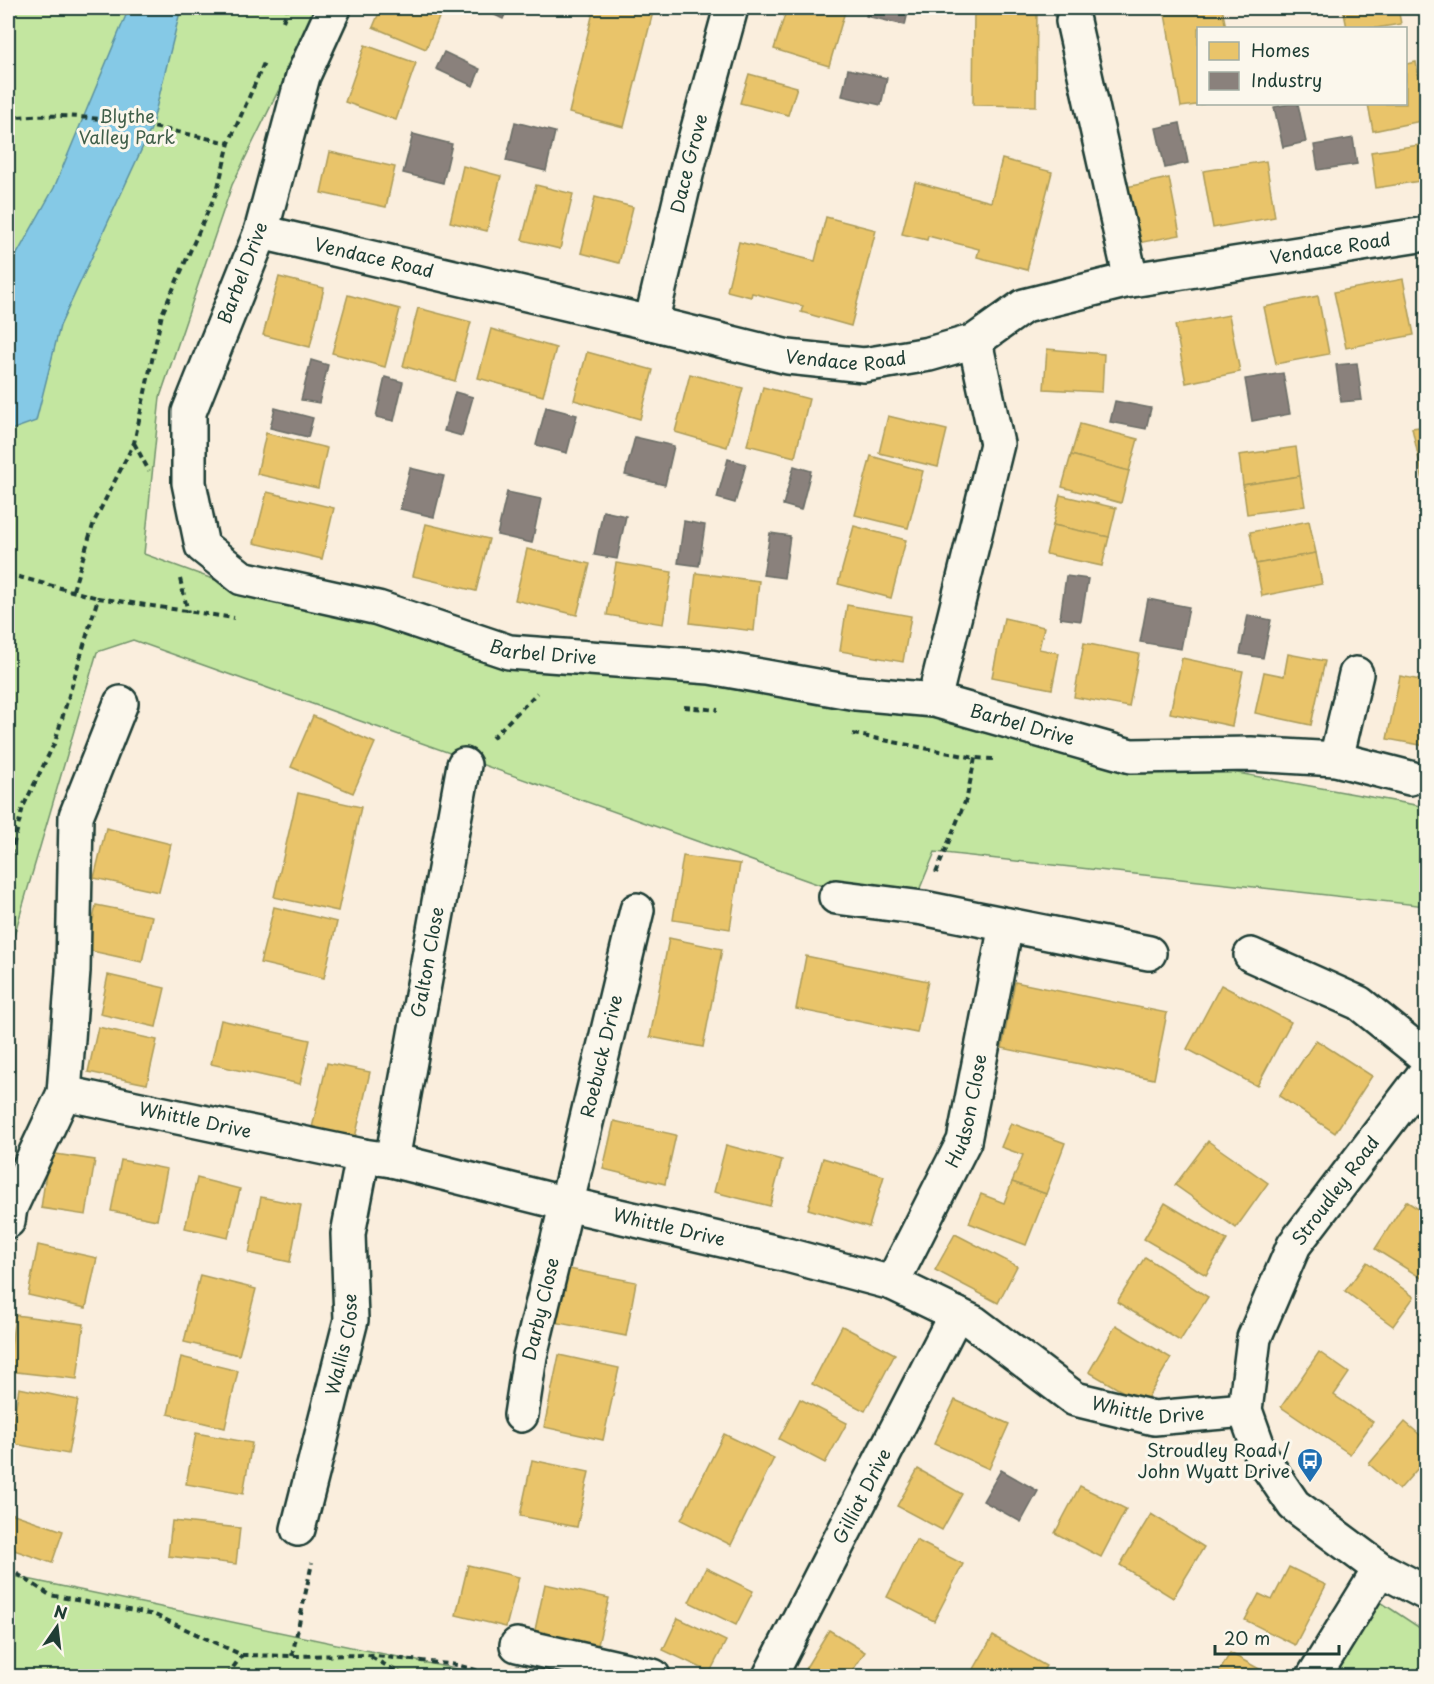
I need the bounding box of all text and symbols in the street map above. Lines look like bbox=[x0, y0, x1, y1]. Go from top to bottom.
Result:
legend bbox=[1197, 27, 1407, 105]
text: Homes bbox=[1251, 36, 1309, 63]
text: Industry bbox=[1251, 66, 1322, 93]
park label: Blythe Valley Park bbox=[79, 102, 175, 150]
street label: Dace Grove bbox=[662, 110, 713, 216]
street label: Barbel Drive bbox=[210, 217, 273, 328]
street label: Vendace Road bbox=[1268, 225, 1392, 270]
street label: Vendace Road bbox=[312, 230, 437, 284]
street label: Vendace Road bbox=[784, 342, 908, 377]
street label: Barbel Drive bbox=[486, 631, 598, 670]
street label: Barbel Drive bbox=[967, 696, 1078, 751]
street label: Galton Close bbox=[403, 904, 450, 1020]
street label: Roebuck Drive bbox=[573, 991, 628, 1120]
street label: Hudson Close bbox=[938, 1052, 993, 1172]
street label: Whittle Drive bbox=[137, 1094, 254, 1144]
street label: Stroudley Road bbox=[1285, 1130, 1385, 1251]
street label: Whittle Drive bbox=[611, 1200, 728, 1252]
street label: Darby Close bbox=[514, 1254, 565, 1363]
street label: Wallis Close bbox=[317, 1293, 363, 1398]
street label: Whittle Drive bbox=[1089, 1388, 1205, 1430]
place label: Stroudley Road / John Wyatt Drive bbox=[1138, 1436, 1291, 1484]
street label: Gilliot Drive bbox=[825, 1443, 897, 1548]
bus stop icon: Stroudley Road / John Wyatt Drive bbox=[1295, 1446, 1325, 1484]
north arrow bbox=[27, 1597, 87, 1657]
text: N bbox=[52, 1598, 70, 1625]
scale bar bbox=[1215, 1618, 1340, 1656]
text: 20 m bbox=[1224, 1624, 1270, 1651]

